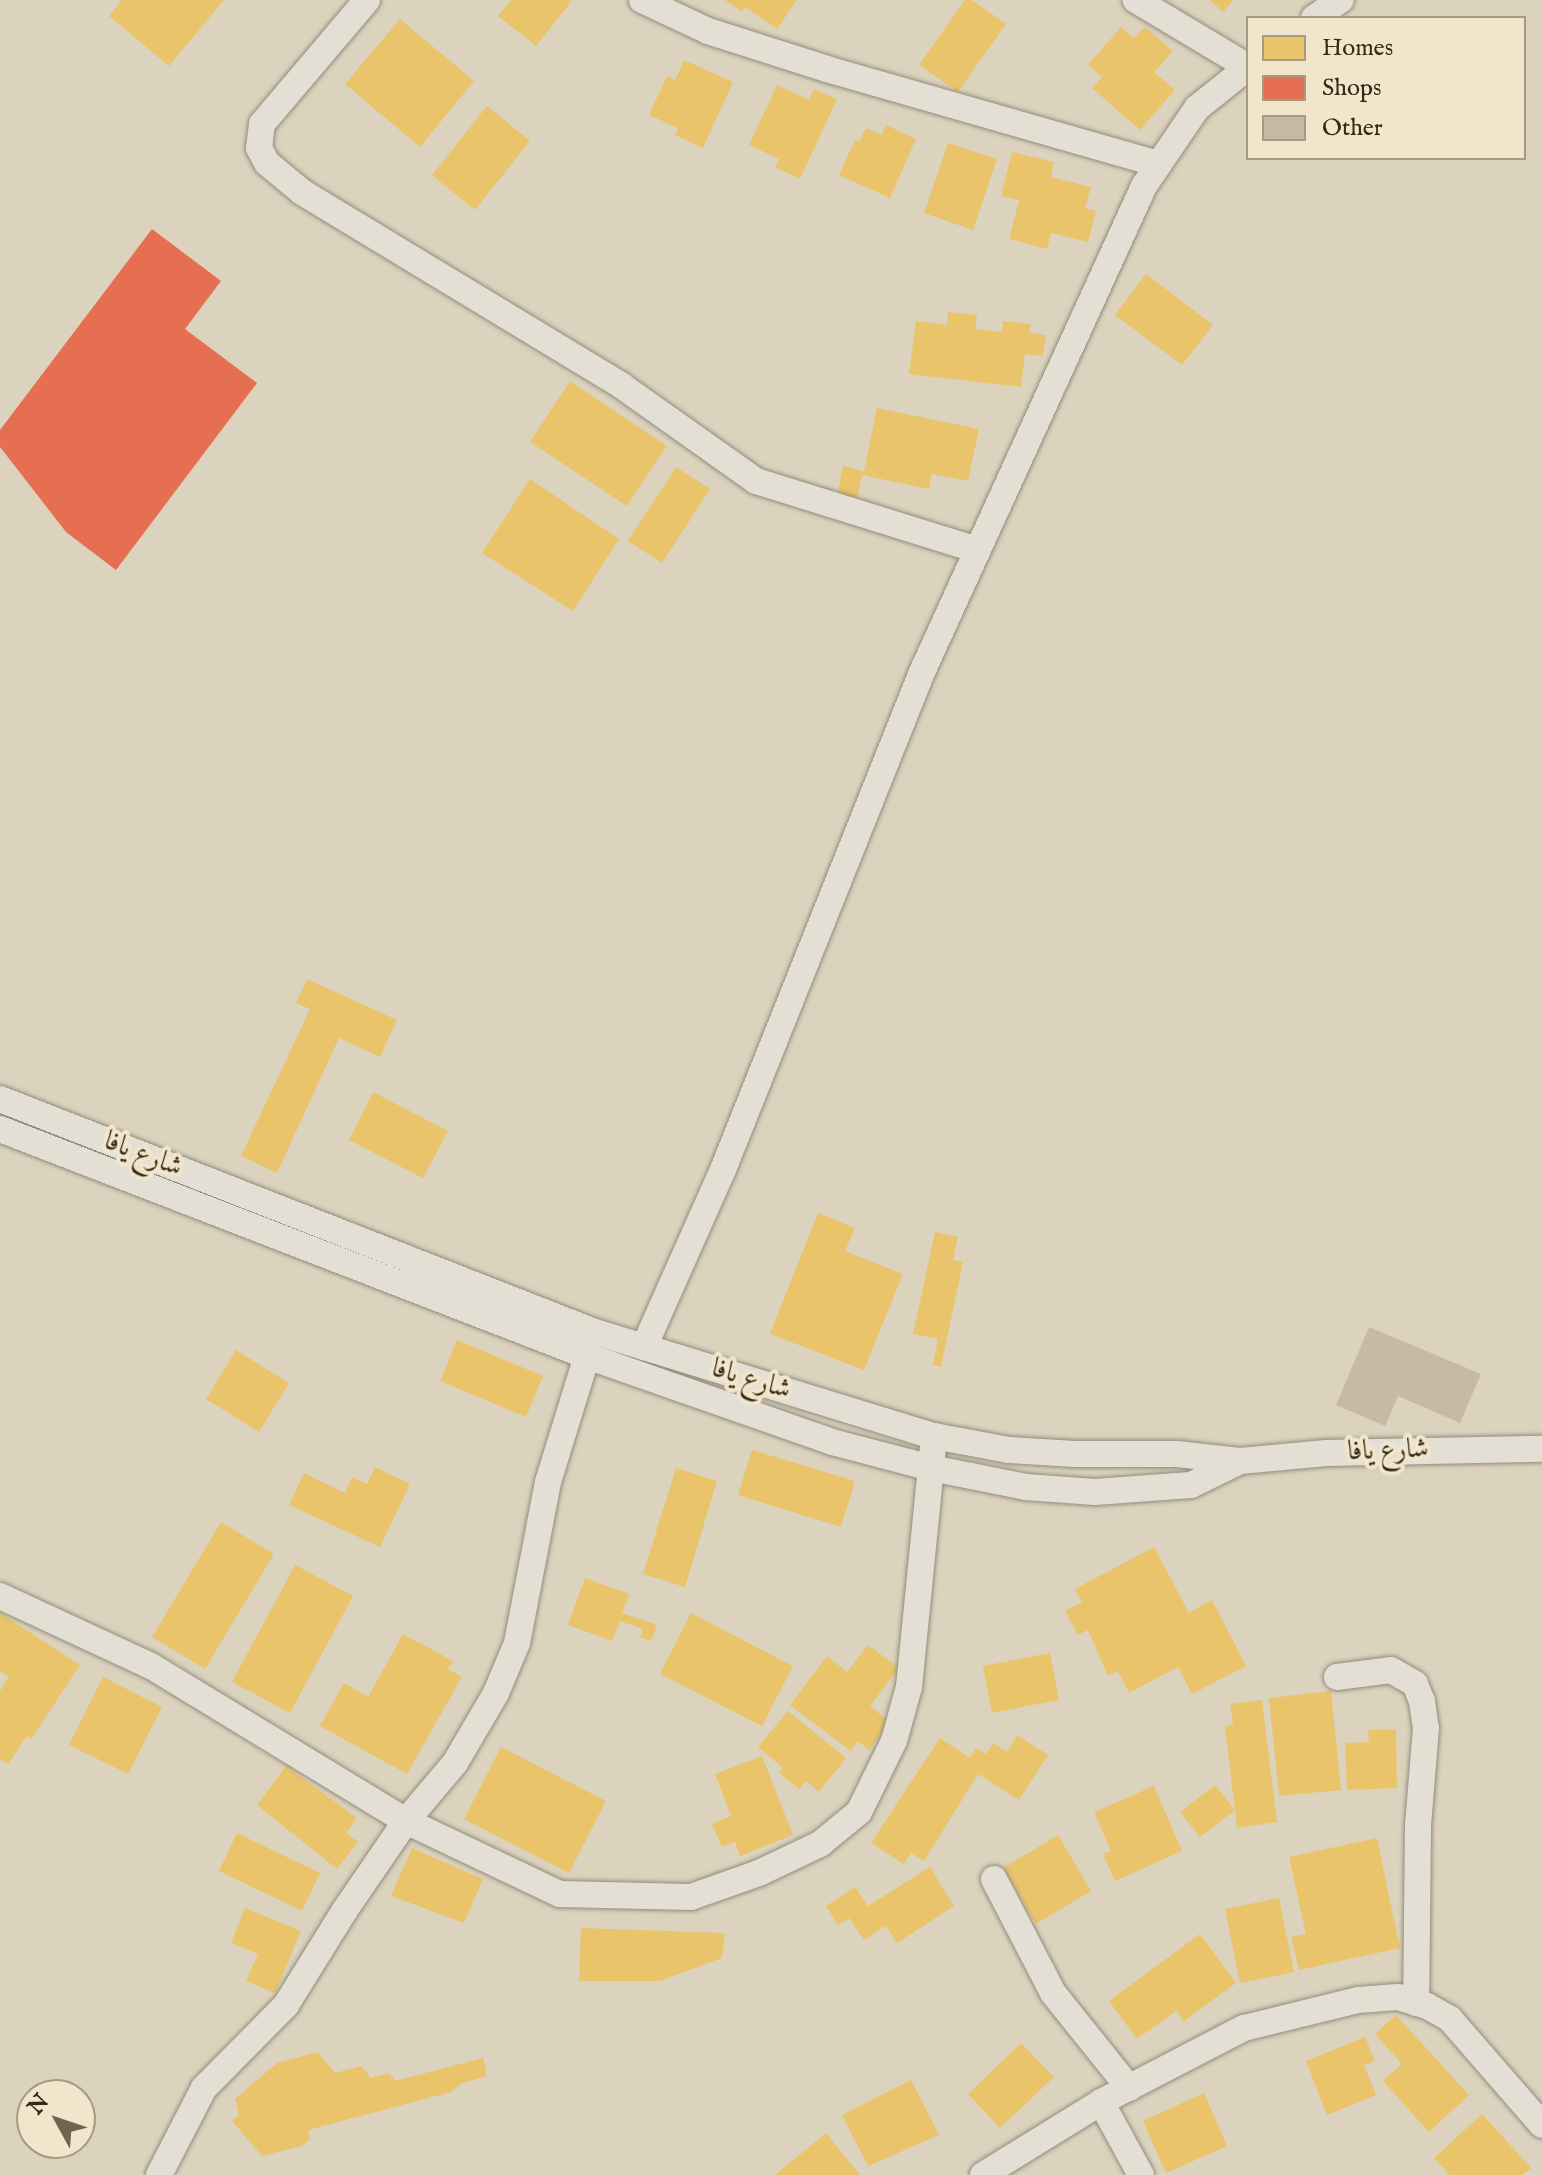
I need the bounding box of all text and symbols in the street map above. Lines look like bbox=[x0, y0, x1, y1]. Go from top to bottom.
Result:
legend bbox=[1246, 16, 1526, 160]
text: Homes bbox=[1322, 33, 1393, 64]
text: Shops bbox=[1322, 73, 1381, 104]
text: Other bbox=[1322, 113, 1383, 144]
street label: شارع يافا bbox=[99, 1125, 187, 1185]
street label: شارع يافا bbox=[707, 1352, 795, 1408]
street label: شارع يافا bbox=[1347, 1433, 1429, 1469]
north arrow bbox=[16, 2079, 96, 2159]
text: N bbox=[22, 2089, 56, 2121]

